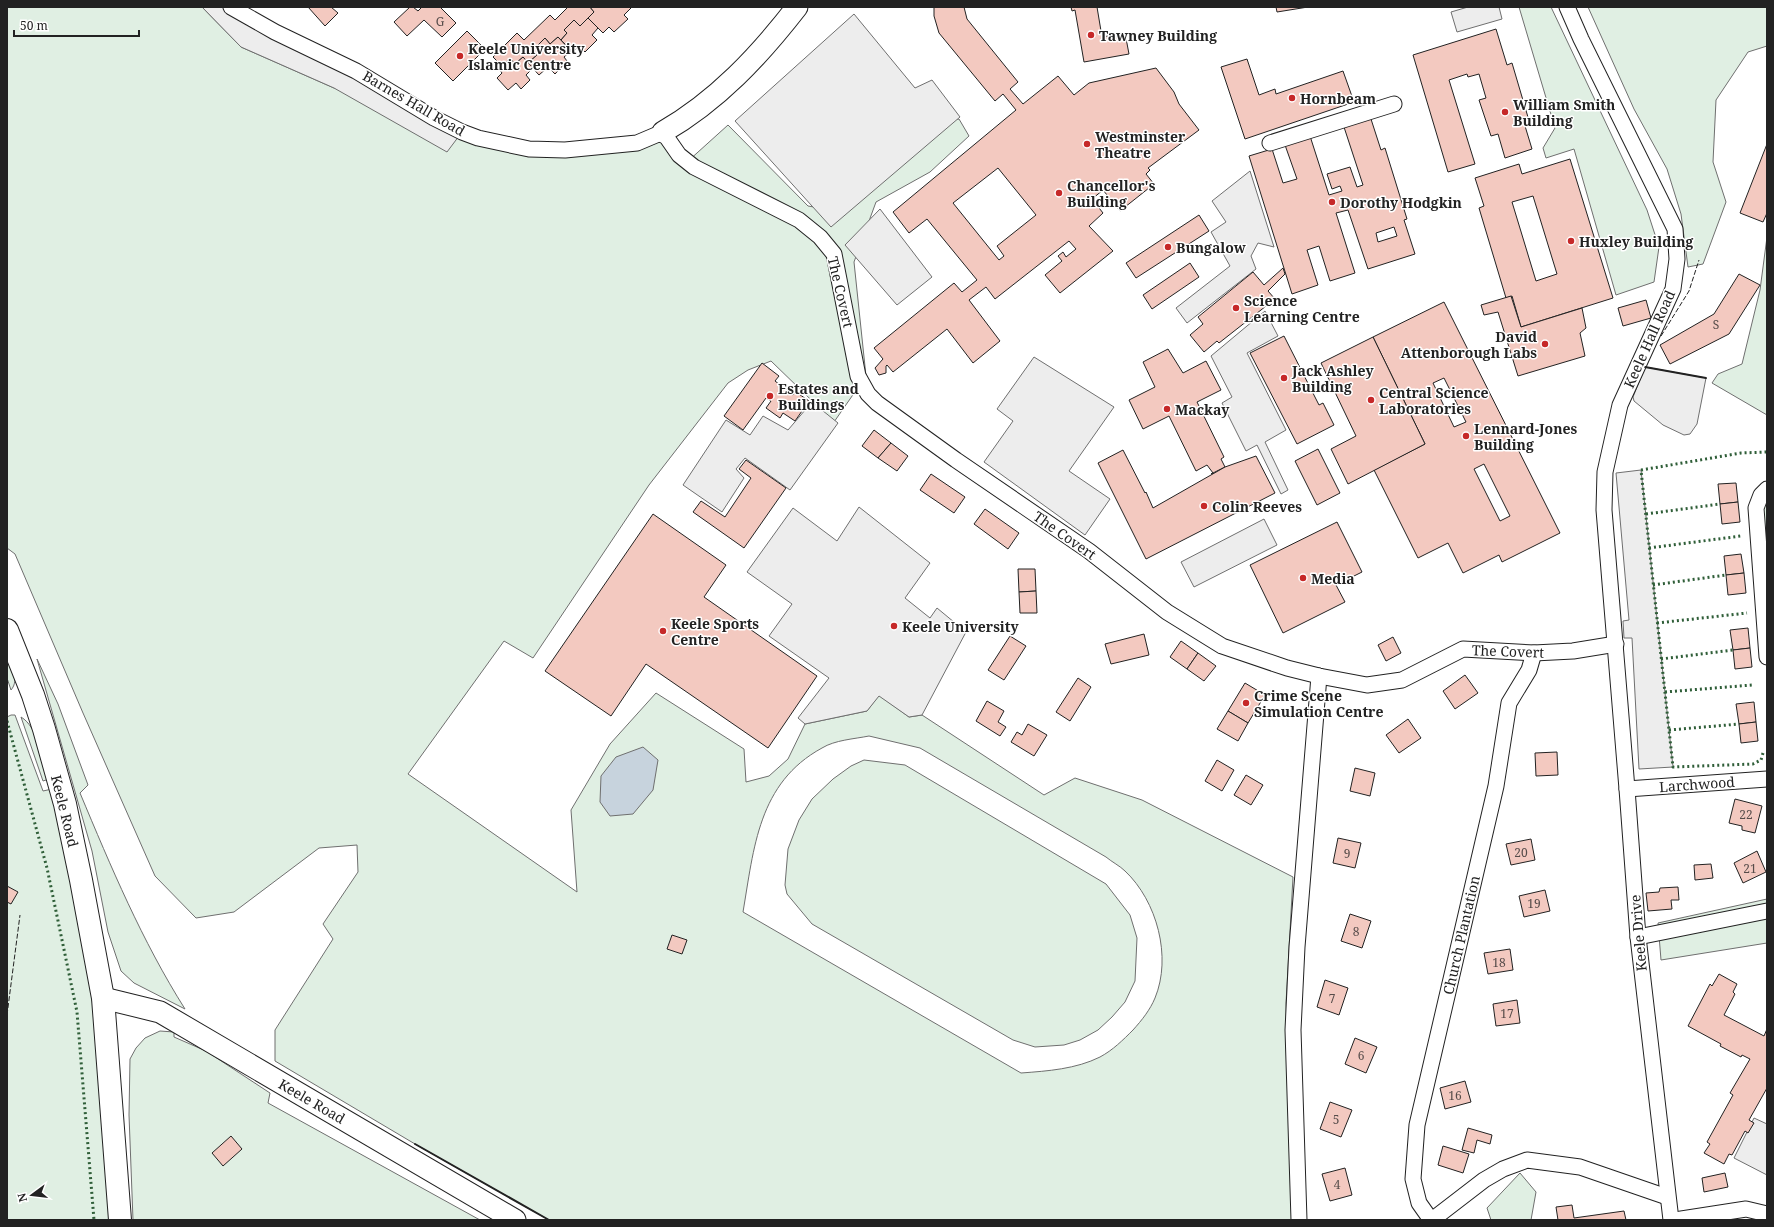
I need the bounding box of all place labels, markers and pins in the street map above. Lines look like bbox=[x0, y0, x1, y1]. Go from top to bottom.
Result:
place label: Tawney Building bbox=[1099, 26, 1217, 45]
marker: Tawney Building bbox=[1086, 30, 1096, 40]
place label: Keele University Islamic Centre bbox=[468, 39, 585, 74]
marker: Keele University Islamic Centre bbox=[455, 51, 465, 61]
place label: Hornbeam bbox=[1300, 89, 1376, 108]
marker: Hornbeam bbox=[1287, 93, 1297, 103]
place label: William Smith Building bbox=[1513, 95, 1615, 130]
marker: William Smith Building bbox=[1500, 107, 1510, 117]
place label: Westminster Theatre bbox=[1095, 127, 1186, 162]
marker: Westminster Theatre bbox=[1082, 139, 1092, 149]
place label: Chancellor's Building bbox=[1067, 176, 1156, 211]
marker: Chancellor's Building bbox=[1054, 188, 1064, 198]
place label: Dorothy Hodgkin bbox=[1340, 193, 1462, 212]
marker: Dorothy Hodgkin bbox=[1327, 197, 1337, 207]
place label: Huxley Building bbox=[1579, 232, 1693, 251]
marker: Huxley Building bbox=[1566, 236, 1576, 246]
place label: Bungalow bbox=[1176, 238, 1246, 257]
marker: Bungalow bbox=[1163, 242, 1173, 252]
place label: Science Learning Centre bbox=[1244, 291, 1360, 326]
marker: Science Learning Centre bbox=[1231, 303, 1241, 313]
place label: David Attenborough Labs bbox=[1401, 327, 1537, 362]
marker: David Attenborough Labs bbox=[1540, 339, 1550, 349]
place label: Jack Ashley Building bbox=[1291, 361, 1374, 396]
marker: Jack Ashley Building bbox=[1279, 373, 1289, 383]
place label: Estates and Buildings bbox=[778, 379, 859, 414]
place label: Central Science Laboratories bbox=[1379, 383, 1489, 418]
marker: Estates and Buildings bbox=[765, 391, 775, 401]
marker: Central Science Laboratories bbox=[1366, 395, 1376, 405]
place label: Mackay bbox=[1175, 400, 1230, 419]
marker: Mackay bbox=[1162, 404, 1172, 414]
place label: Lennard-Jones Building bbox=[1474, 419, 1577, 454]
marker: Lennard-Jones Building bbox=[1461, 431, 1471, 441]
place label: Colin Reeves bbox=[1212, 497, 1302, 516]
marker: Colin Reeves bbox=[1199, 501, 1209, 511]
place label: Media bbox=[1311, 569, 1355, 588]
marker: Media bbox=[1298, 573, 1308, 583]
place label: Keele Sports Centre bbox=[671, 614, 759, 649]
place label: Keele University bbox=[902, 617, 1019, 636]
marker: Keele University bbox=[889, 621, 899, 631]
marker: Keele Sports Centre bbox=[658, 626, 668, 636]
place label: Crime Scene Simulation Centre bbox=[1254, 686, 1383, 721]
marker: Crime Scene Simulation Centre bbox=[1241, 698, 1251, 708]

